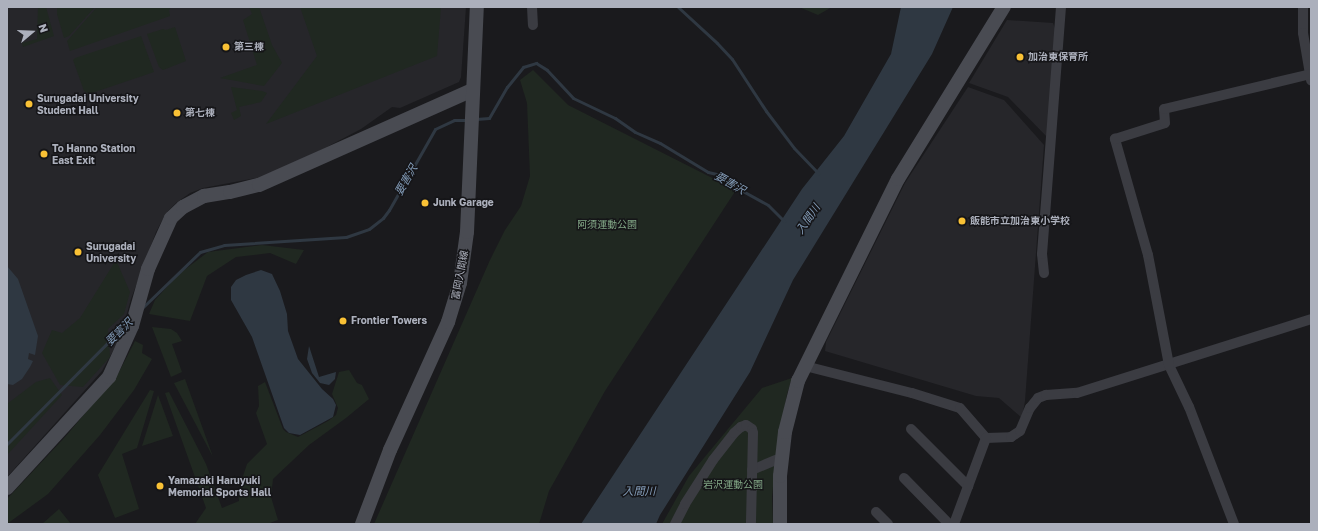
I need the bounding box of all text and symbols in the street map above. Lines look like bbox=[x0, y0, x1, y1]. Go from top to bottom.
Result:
north arrow bbox=[12, 12, 52, 52]
text: N bbox=[36, 22, 51, 34]
place label: 第三棟 bbox=[234, 41, 264, 53]
marker: 第三棟 bbox=[221, 42, 231, 52]
place label: 加治東保育所 bbox=[1028, 51, 1088, 63]
marker: 加治東保育所 bbox=[1015, 52, 1025, 62]
place label: Surugadai University Student Hall bbox=[37, 92, 139, 116]
marker: Surugadai University Student Hall bbox=[24, 99, 34, 109]
place label: 第七棟 bbox=[185, 107, 215, 119]
marker: 第七棟 bbox=[172, 108, 182, 118]
place label: To Hanno Station East Exit bbox=[52, 142, 135, 166]
marker: To Hanno Station East Exit bbox=[39, 149, 49, 159]
water label: 要害沢 bbox=[392, 162, 420, 198]
water label: 要害沢 bbox=[712, 169, 748, 197]
place label: Junk Garage bbox=[433, 197, 494, 209]
marker: Junk Garage bbox=[420, 198, 430, 208]
water label: 入間川 bbox=[793, 202, 823, 236]
place label: 飯能市立加治東小学校 bbox=[970, 215, 1070, 227]
marker: 飯能市立加治東小学校 bbox=[957, 216, 967, 226]
park label: 阿須運動公園 bbox=[577, 219, 637, 231]
place label: Surugadai University bbox=[86, 240, 136, 264]
marker: Surugadai University bbox=[73, 247, 83, 257]
street label: 富岡入間線 bbox=[449, 249, 471, 301]
place label: Frontier Towers bbox=[351, 315, 427, 327]
water label: 要害沢 bbox=[103, 316, 135, 348]
marker: Frontier Towers bbox=[338, 316, 348, 326]
place label: Yamazaki Haruyuki Memorial Sports Hall bbox=[168, 474, 271, 498]
park label: 岩沢運動公園 bbox=[703, 479, 763, 491]
marker: Yamazaki Haruyuki Memorial Sports Hall bbox=[155, 481, 165, 491]
water label: 入間川 bbox=[623, 484, 655, 498]

